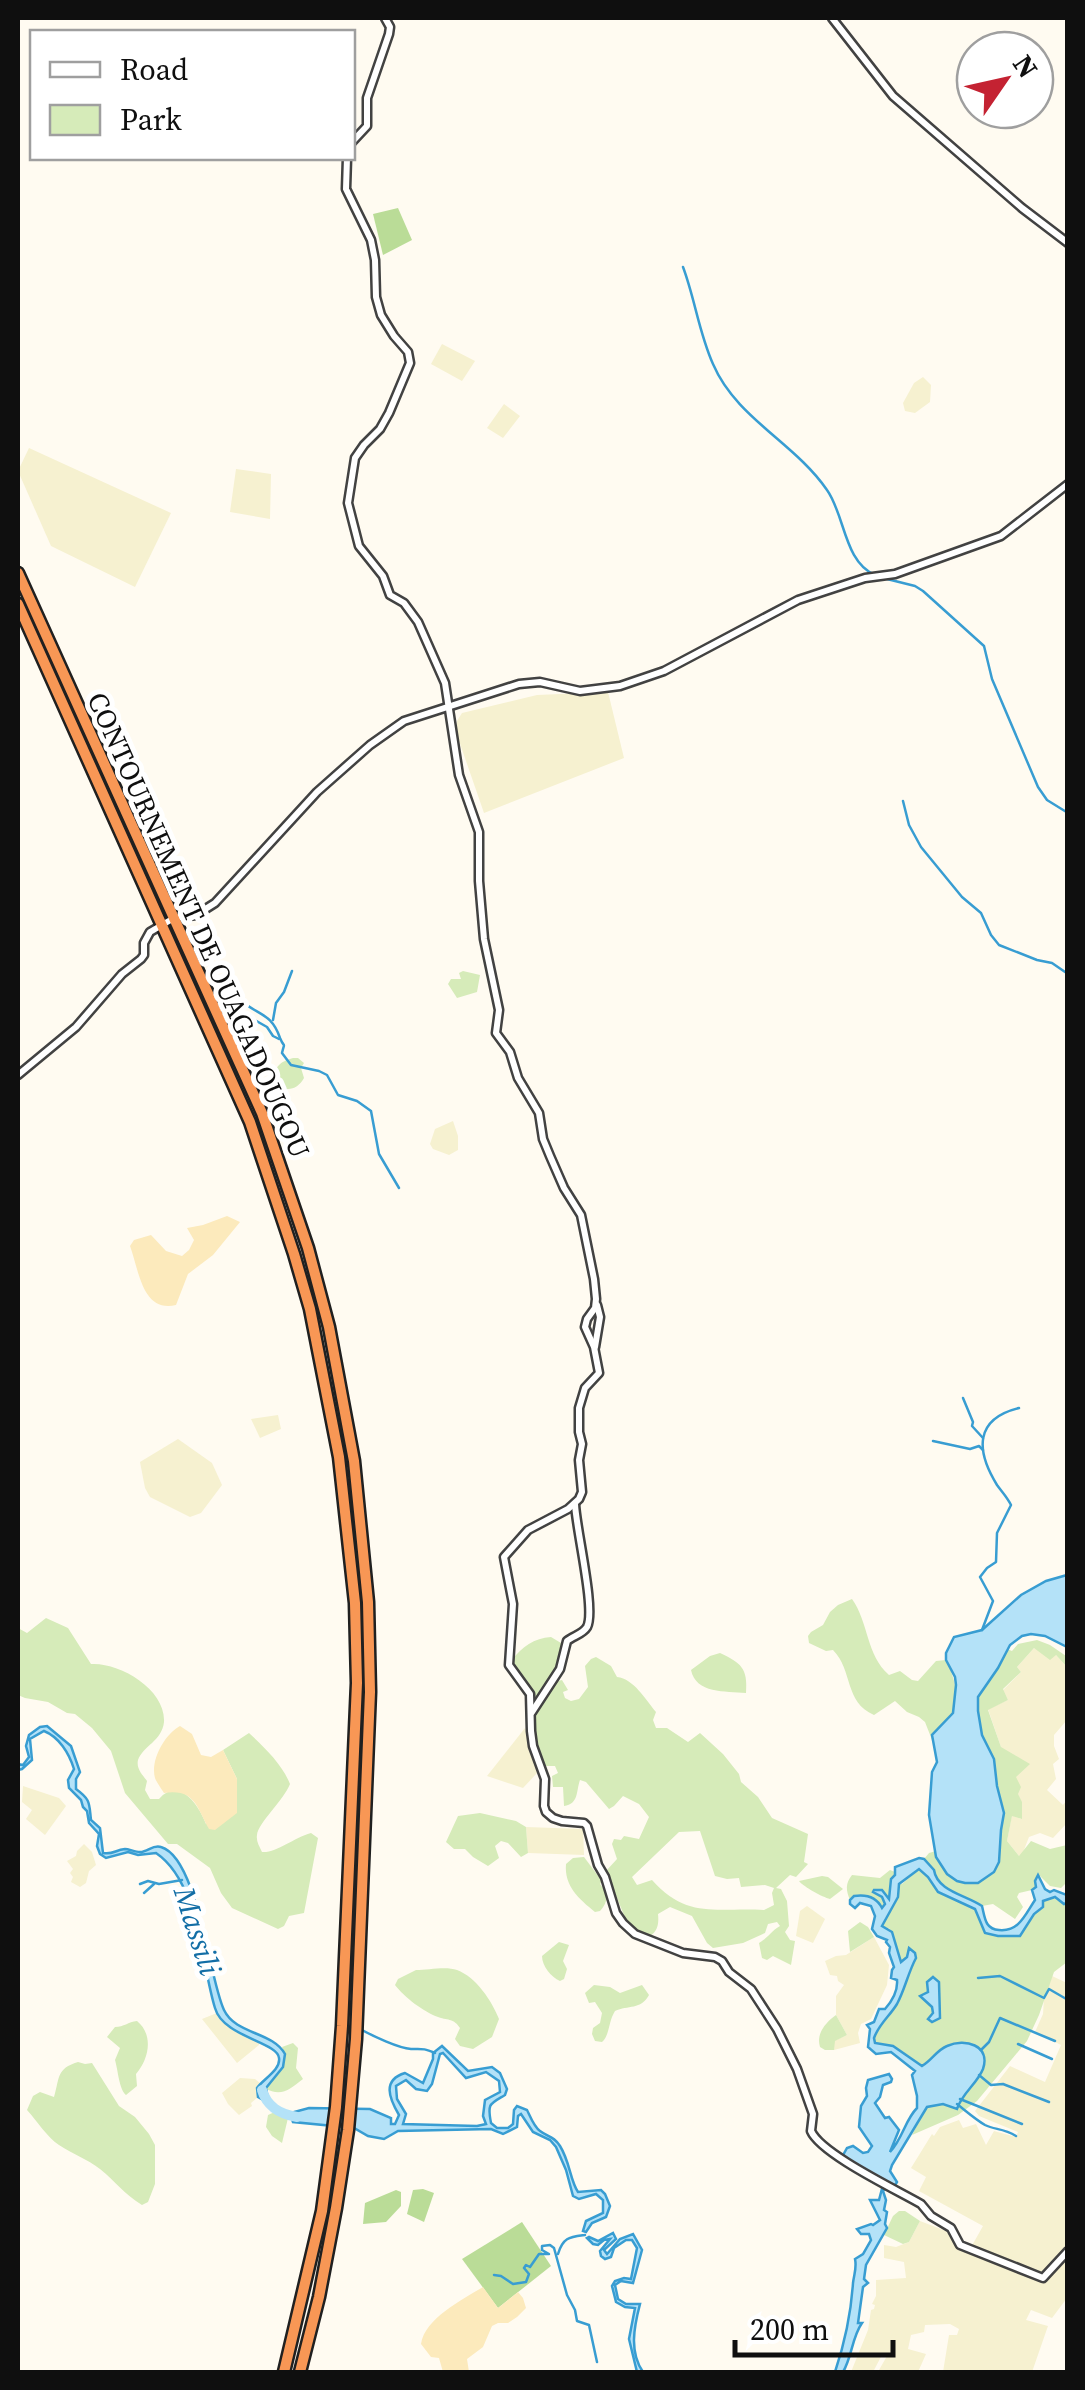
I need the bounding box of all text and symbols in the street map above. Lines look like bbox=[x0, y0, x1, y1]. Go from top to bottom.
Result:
legend bbox=[30, 30, 355, 160]
north arrow bbox=[955, 30, 1055, 130]
text: N bbox=[1004, 47, 1047, 85]
text: Road bbox=[120, 49, 188, 90]
text: Park bbox=[120, 99, 182, 140]
street label: CONTOURNEMENT DE OUAGADOUGOU bbox=[79, 686, 319, 1164]
water label: Massili bbox=[164, 1880, 231, 1980]
scale bar bbox=[735, 2295, 892, 2357]
text: 200 m bbox=[750, 2309, 829, 2350]

